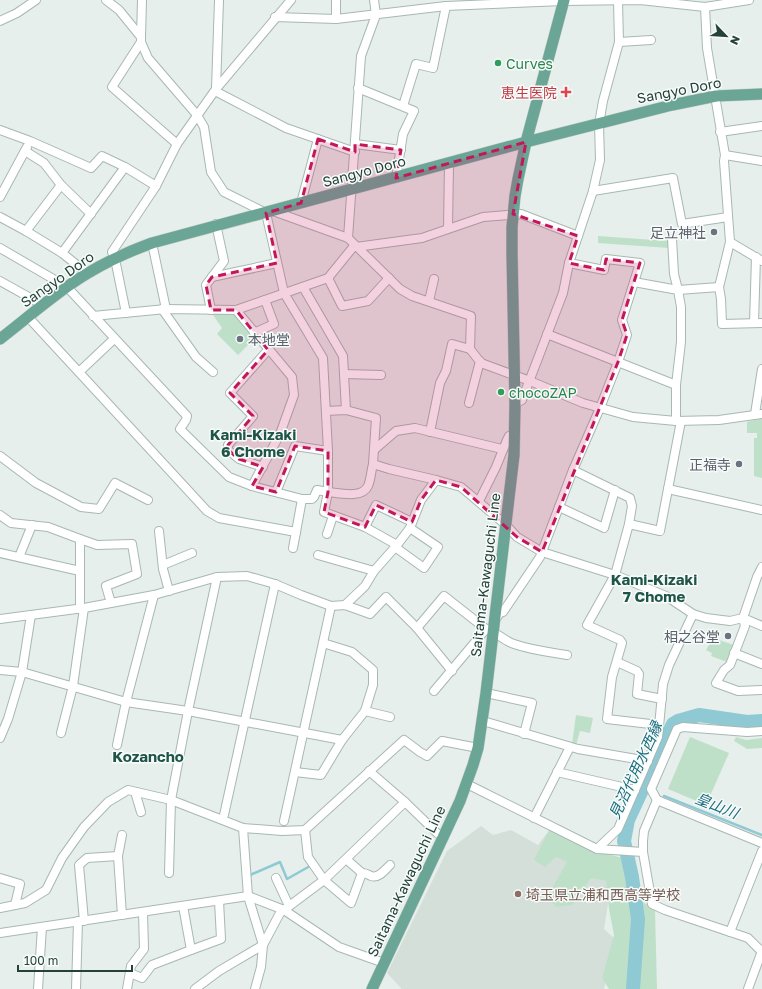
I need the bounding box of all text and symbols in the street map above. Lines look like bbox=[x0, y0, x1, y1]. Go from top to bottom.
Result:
north arrow bbox=[706, 16, 746, 56]
text: N bbox=[728, 34, 743, 47]
place label: Curves bbox=[506, 55, 553, 72]
marker: Curves bbox=[493, 58, 503, 68]
street label: Sangyo Doro bbox=[635, 74, 723, 106]
place label: 恵生医院 bbox=[501, 84, 557, 101]
marker: 恵生医院 bbox=[560, 86, 572, 98]
street label: Sangyo Doro bbox=[321, 152, 407, 190]
place label: 足立神社 bbox=[650, 224, 706, 241]
marker: 足立神社 bbox=[709, 227, 719, 237]
street label: Sangyo Doro bbox=[17, 248, 97, 310]
place label: 本地堂 bbox=[248, 331, 290, 348]
marker: 本地堂 bbox=[235, 334, 245, 344]
place label: chocoZAP bbox=[509, 384, 577, 401]
marker: chocoZAP bbox=[496, 387, 506, 397]
district label: Kami-Kizaki 6 Chome bbox=[210, 425, 296, 460]
place label: 正福寺 bbox=[689, 456, 731, 473]
marker: 正福寺 bbox=[734, 459, 744, 469]
street label: Saitama-Kawaguchi Line bbox=[467, 492, 503, 658]
district label: Kami-Kizaki 7 Chome bbox=[611, 570, 697, 605]
place label: 相之谷堂 bbox=[664, 628, 720, 645]
marker: 相之谷堂 bbox=[723, 631, 733, 641]
water label: 見沼代用水西縁 bbox=[605, 717, 666, 821]
district label: Kozancho bbox=[112, 747, 184, 765]
water label: 皇山川 bbox=[693, 788, 743, 823]
street label: Saitama-Kawaguchi Line bbox=[363, 803, 449, 959]
place label: 埼玉県立浦和西高等学校 bbox=[526, 886, 680, 903]
marker: 埼玉県立浦和西高等学校 bbox=[513, 889, 523, 899]
scale bar bbox=[18, 947, 132, 973]
text: 100 m bbox=[24, 953, 58, 968]

